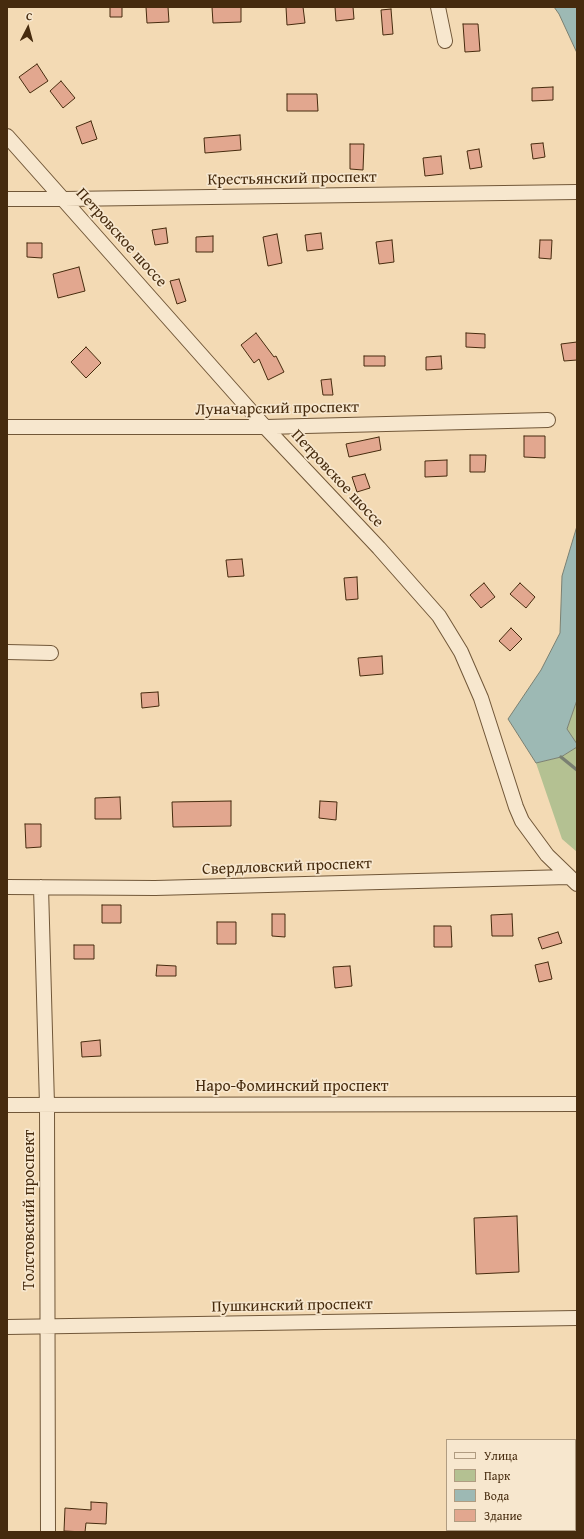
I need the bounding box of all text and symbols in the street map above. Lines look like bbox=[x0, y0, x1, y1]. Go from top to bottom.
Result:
north arrow bbox=[8, 8, 48, 48]
text: С bbox=[25, 8, 33, 24]
street label: Крестьянский проспект bbox=[207, 168, 377, 190]
street label: Петровское шоссе bbox=[71, 184, 171, 292]
street label: Луначарский проспект bbox=[195, 398, 359, 420]
street label: Петровское шоссе bbox=[287, 426, 387, 532]
street label: Свердловский проспект bbox=[202, 854, 372, 880]
street label: Наро-Фоминский проспект bbox=[196, 1077, 388, 1097]
street label: Толстовский проспект bbox=[20, 1130, 40, 1290]
street label: Пушкинский проспект bbox=[211, 1295, 373, 1317]
legend bbox=[446, 1439, 576, 1531]
text: Улица bbox=[484, 1447, 518, 1464]
text: Парк bbox=[484, 1467, 510, 1484]
text: Вода bbox=[484, 1487, 509, 1504]
text: Здание bbox=[484, 1507, 522, 1524]

